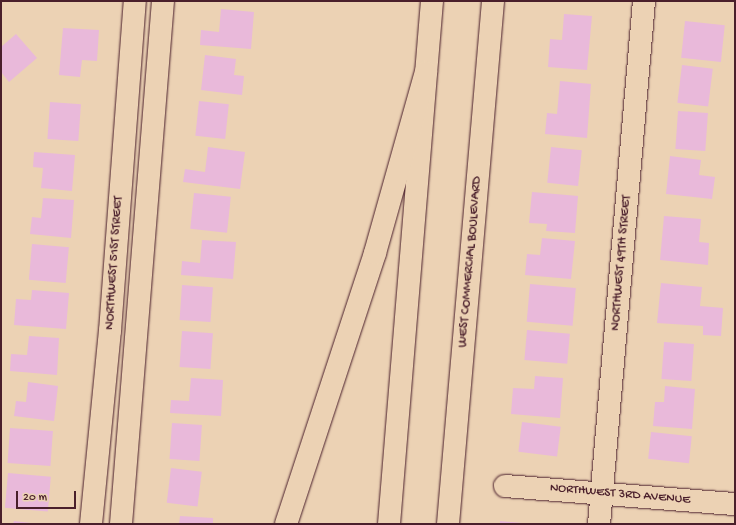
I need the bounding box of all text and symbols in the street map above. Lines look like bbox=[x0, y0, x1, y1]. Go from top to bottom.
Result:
street label: WEST COMMERCIAL BOULEVARD bbox=[456, 176, 486, 348]
street label: NORTHWEST 49TH STREET bbox=[608, 195, 636, 331]
street label: NORTHWEST 51ST STREET bbox=[103, 196, 127, 330]
street label: NORTHWEST 3RD AVENUE bbox=[549, 481, 691, 509]
scale bar bbox=[18, 483, 78, 509]
text: 20 m bbox=[23, 491, 47, 505]

